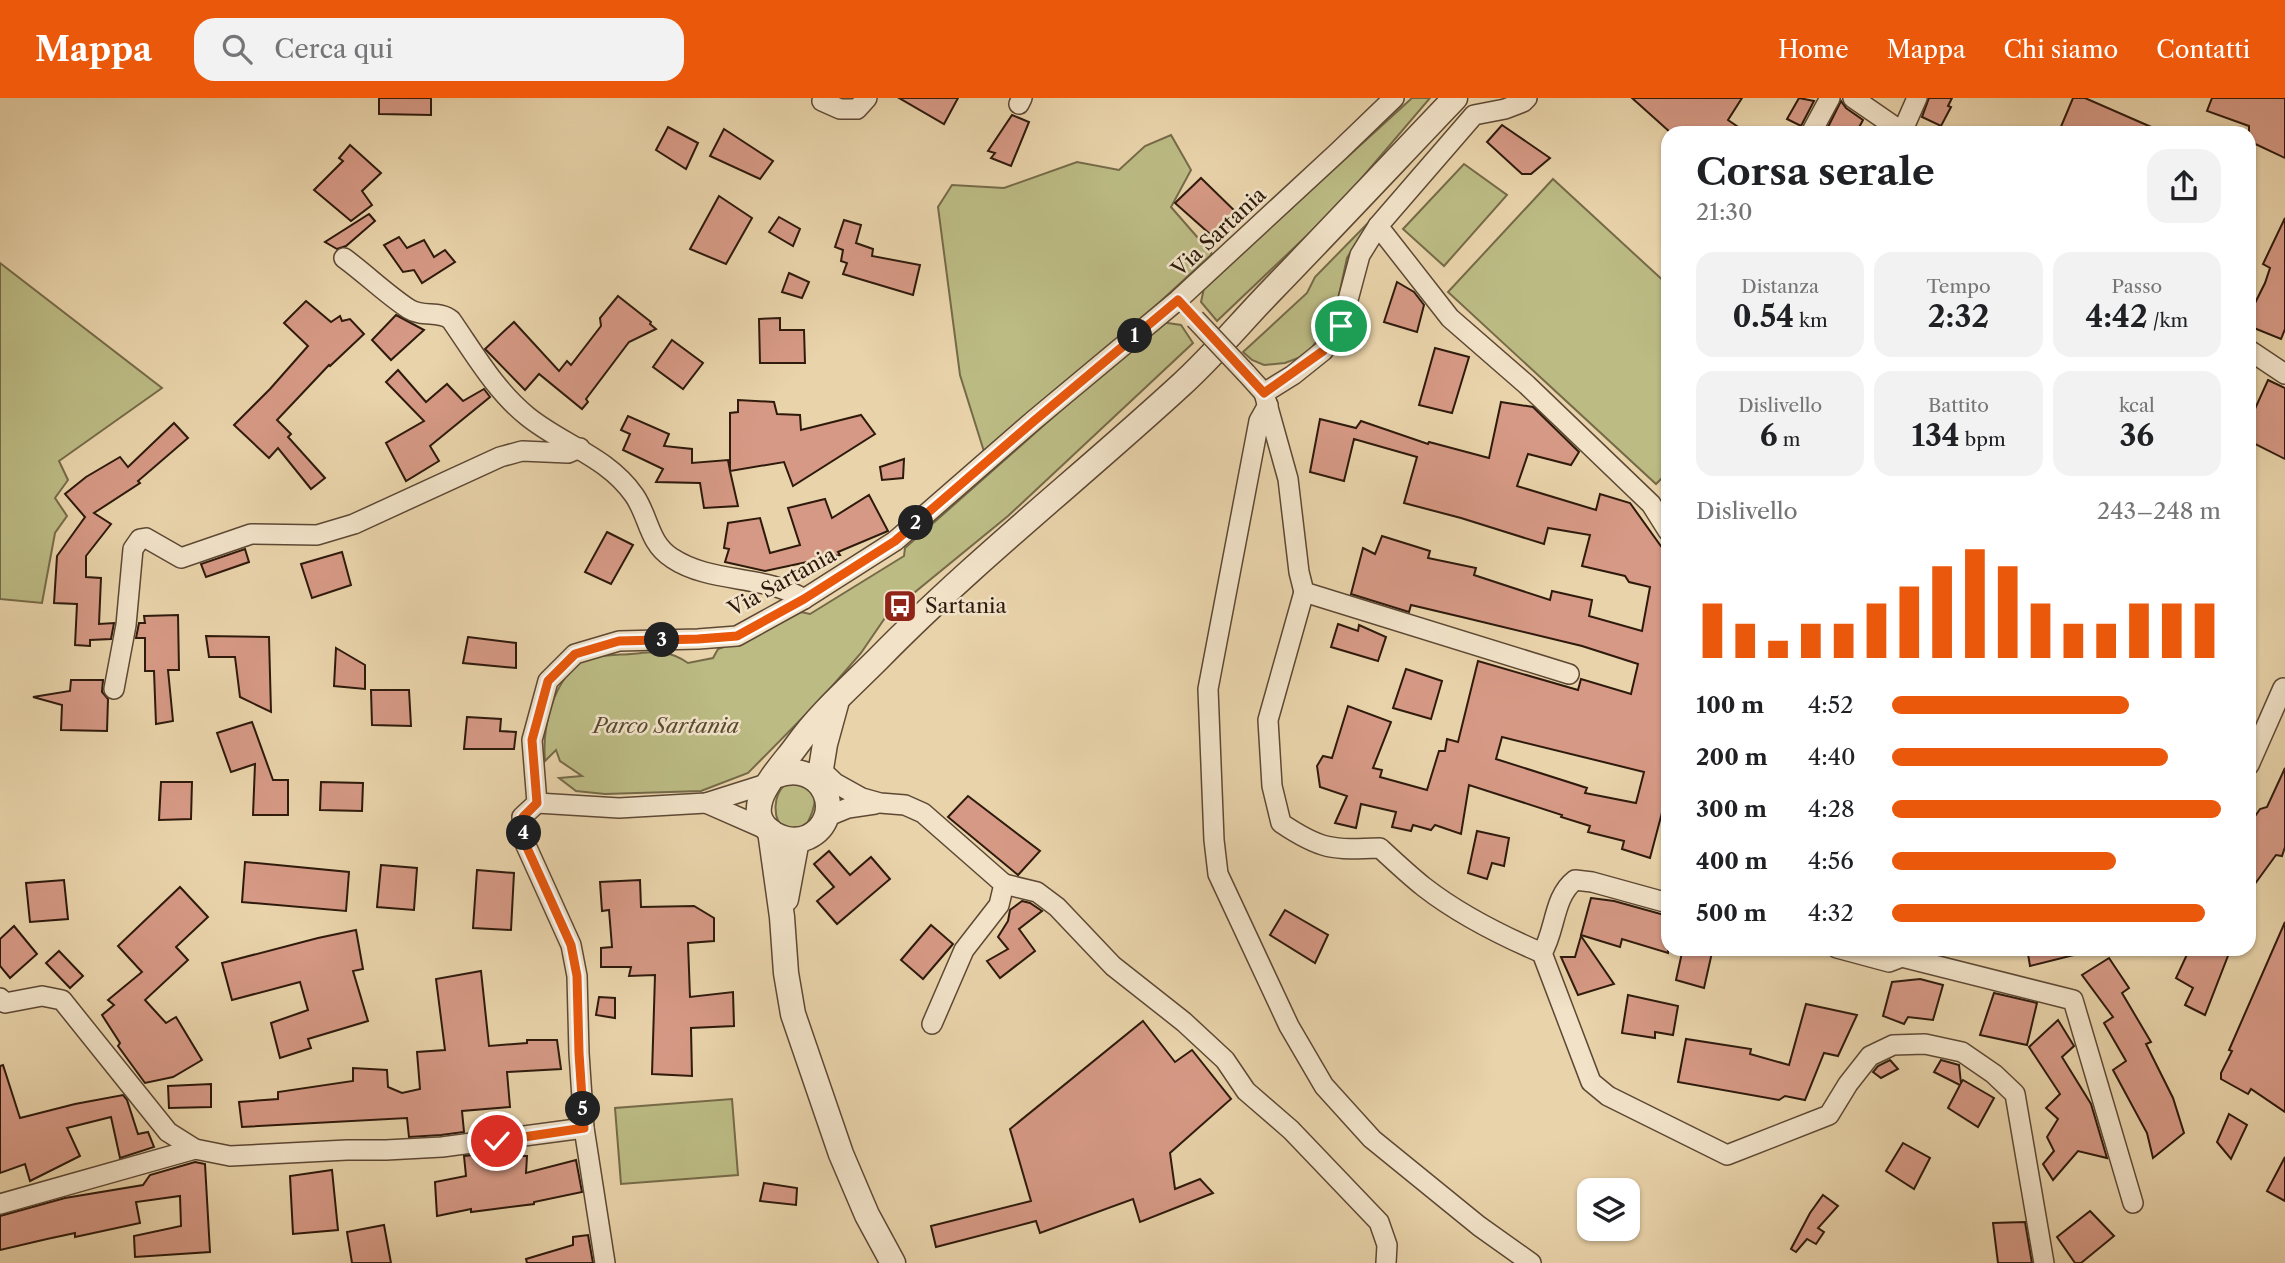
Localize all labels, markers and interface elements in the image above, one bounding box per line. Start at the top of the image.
search box [194,18,684,81]
text: Mappa [35,29,152,70]
icon: search [218,30,256,68]
text: Cerca qui [274,33,393,65]
text: Home [1778,35,1849,64]
text: Mappa [1887,35,1966,64]
text: Chi siamo [2004,35,2118,64]
text: Contatti [2156,35,2250,64]
text: Corsa serale [1696,148,1935,195]
button: share [2147,149,2221,223]
street label: Via Sartania [1166,181,1272,282]
text: 21:30 [1696,198,1753,226]
text: Distanza [1741,275,1819,298]
text: Tempo [1926,275,1991,298]
text: Passo [2112,275,2162,298]
pin [1311,296,1371,356]
text: 0.54 [1733,298,1794,335]
text: 2:32 [1928,298,1989,335]
text: 4:42 [2085,298,2148,335]
icon: arrive [1322,307,1360,345]
text: km [1794,309,1828,332]
text: /km [2148,309,2188,332]
pin: 1 [1118,318,1152,354]
text: 1 [1130,324,1139,347]
text: Dislivello [1738,394,1822,417]
text: Battito [1928,394,1989,417]
text: kcal [2119,394,2155,417]
text: 6 [1760,417,1778,454]
text: 134 [1911,417,1960,454]
text: 36 [2119,417,2154,454]
text: m [1778,428,1801,451]
text: bpm [1960,428,2006,451]
text: Dislivello [1696,497,1798,525]
text: 243–248 m [2097,497,2221,525]
pin: 2 [898,506,934,540]
text: 2 [910,511,921,534]
street label: Via Sartania [723,541,841,622]
bus stop icon: Sartania [881,587,919,625]
place label: Sartania [925,593,1007,618]
pin: 3 [644,622,680,658]
text: 3 [656,628,667,651]
text: 100 m [1696,691,1764,719]
text: 4:52 [1808,691,1853,719]
park label: Parco Sartania [591,713,739,738]
text: 200 m [1696,743,1768,771]
text: 4:40 [1808,743,1856,771]
text: 300 m [1696,795,1767,823]
text: 4:28 [1808,795,1855,823]
pin: 4 [506,816,542,850]
text: 4 [518,821,529,844]
text: 400 m [1696,847,1768,875]
text: 4:56 [1808,847,1854,875]
text: 500 m [1696,899,1767,927]
text: 4:32 [1808,899,1854,927]
pin: 5 [566,1091,600,1126]
text: 5 [577,1097,588,1120]
pin [467,1111,527,1171]
icon: check [478,1122,516,1160]
map controls [1577,1178,1640,1241]
button: layers [1577,1178,1640,1241]

